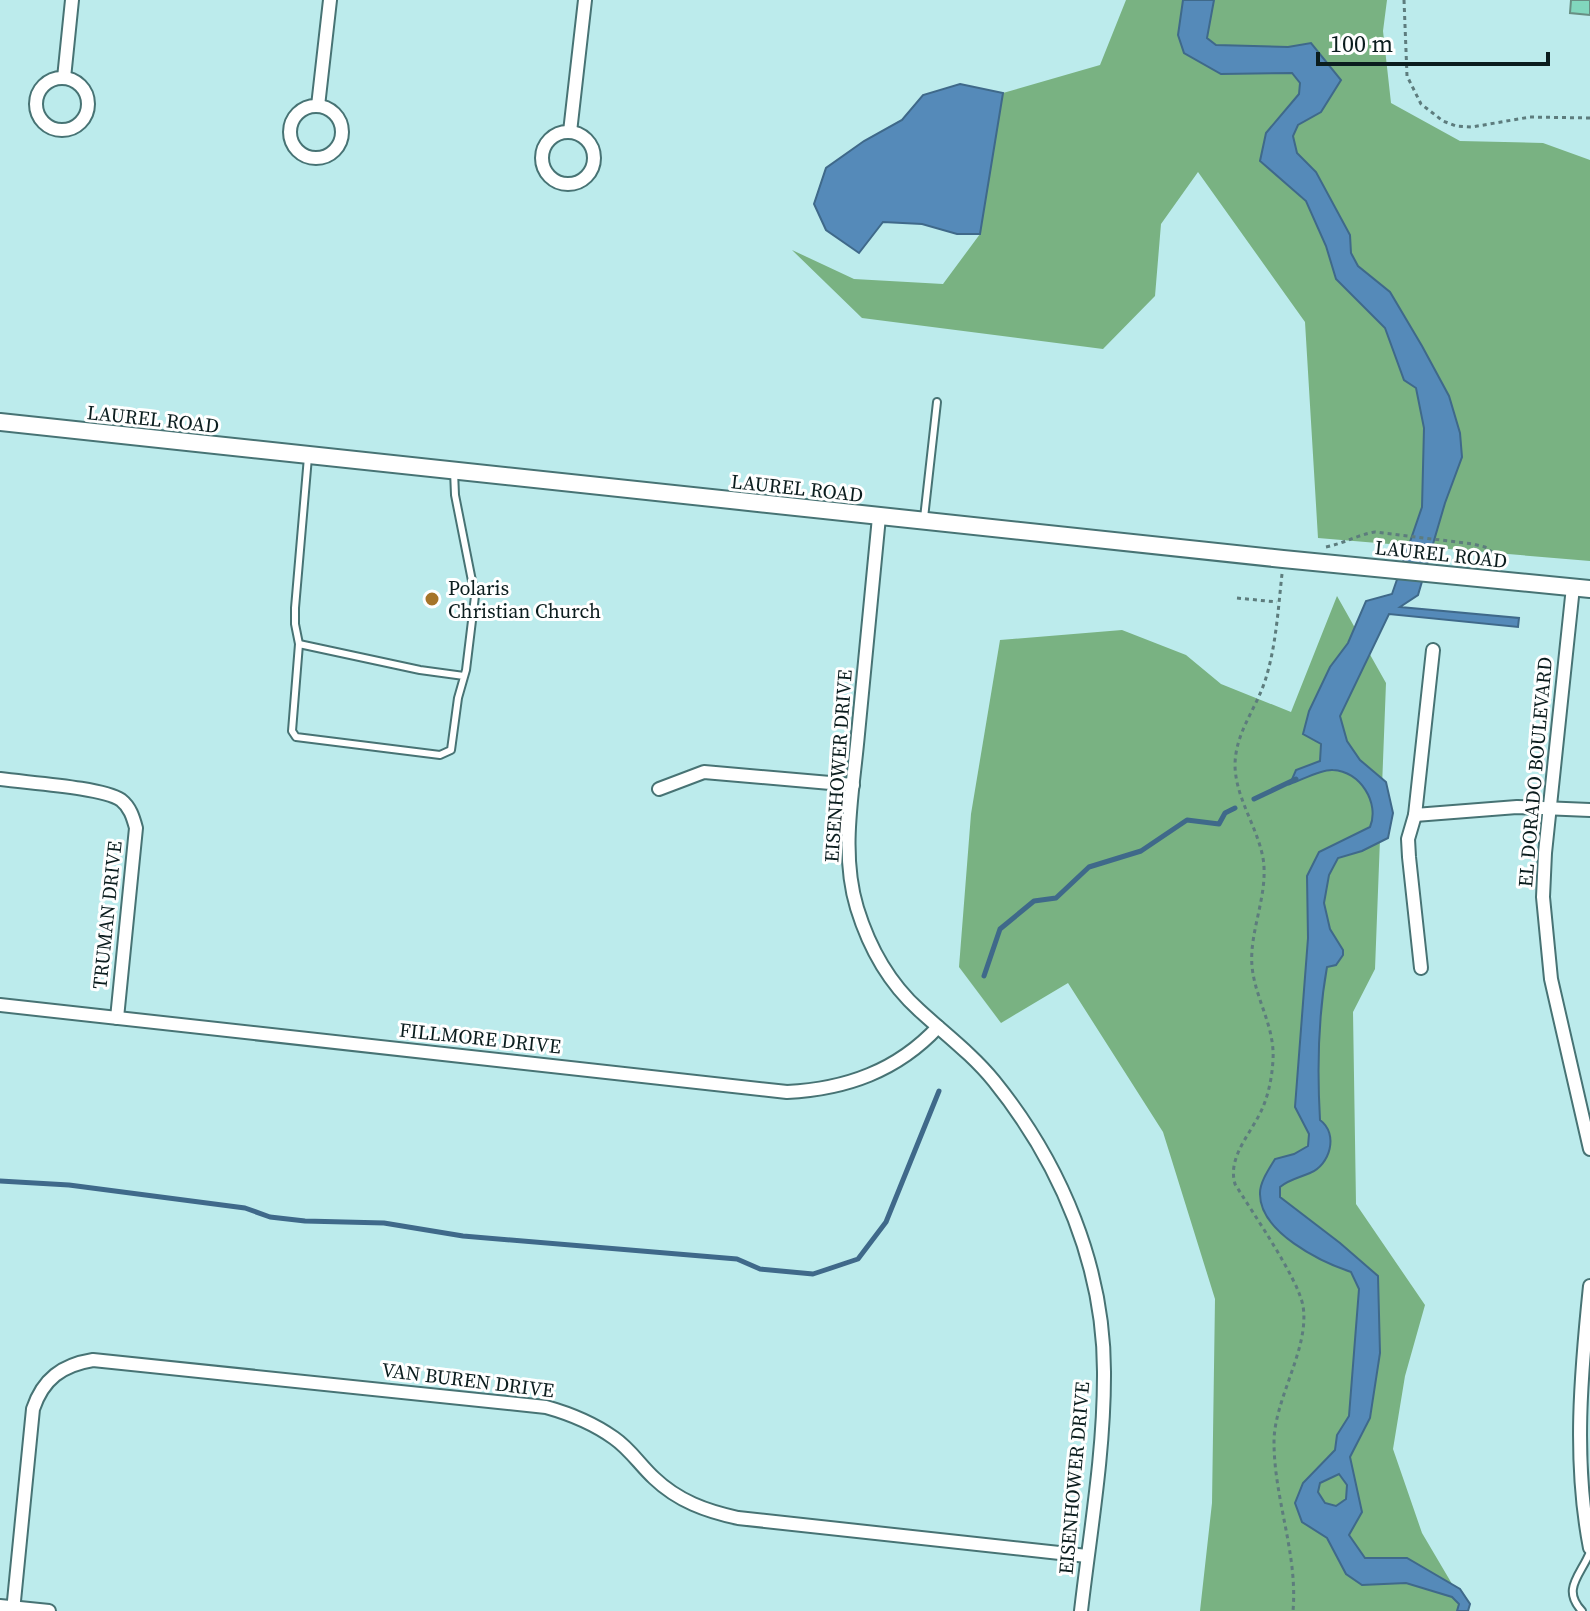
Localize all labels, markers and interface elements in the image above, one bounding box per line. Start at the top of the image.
scale bar [1318,16,1548,66]
text: 100 m [1330,27,1393,60]
street label: LAUREL ROAD [85,398,221,440]
street label: LAUREL ROAD [729,467,865,509]
street label: LAUREL ROAD [1373,533,1509,575]
place label: Polaris Christian Church [448,574,601,625]
marker: Polaris Christian Church [423,590,441,608]
street label: EL DORADO BOULEVARD [1511,656,1559,888]
street label: EISENHOWER DRIVE [817,669,859,863]
street label: TRUMAN DRIVE [85,839,129,991]
street label: FILLMORE DRIVE [398,1016,562,1060]
street label: VAN BUREN DRIVE [380,1356,556,1404]
street label: EISENHOWER DRIVE [1052,1380,1096,1576]

